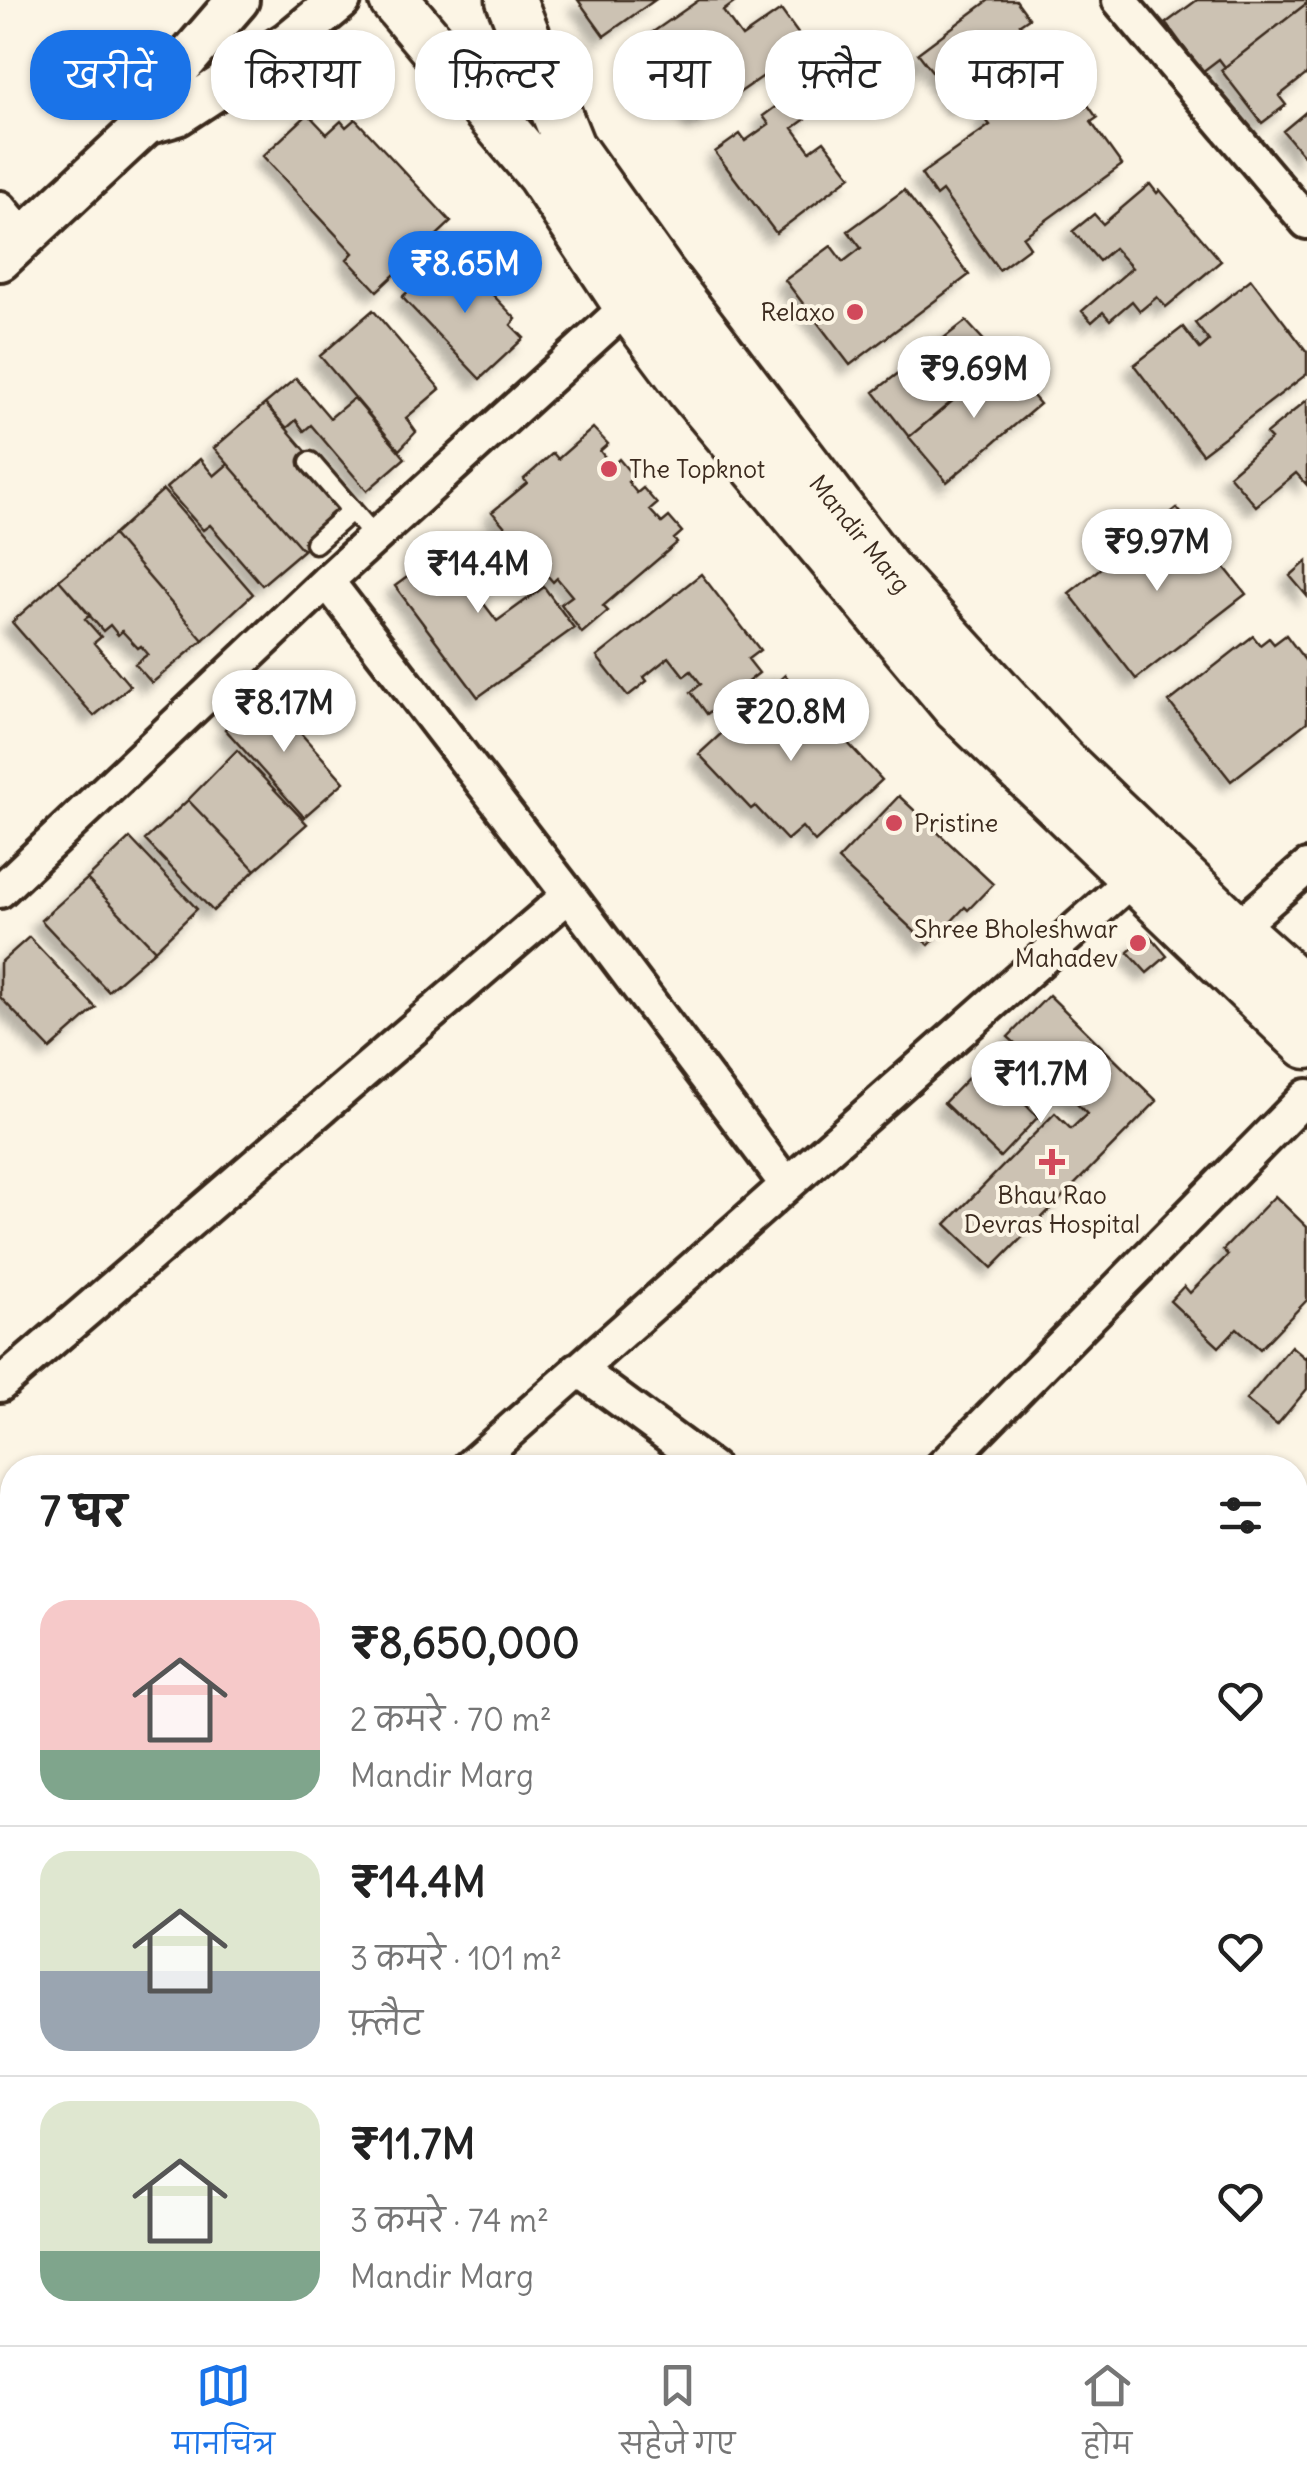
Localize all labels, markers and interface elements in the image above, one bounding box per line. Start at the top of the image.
chip: खरीदें [30,30,191,120]
chip: किराया [211,30,395,120]
chip: फ़िल्टर [415,30,593,120]
chip: नया [613,30,745,120]
chip: फ़्लैट [765,30,915,120]
chip: मकान [935,30,1097,120]
pin: ₹8.65M [384,231,546,316]
text: ₹8.65M [410,243,520,284]
place label: Relaxo [760,296,835,328]
marker: Relaxo [844,301,866,323]
pin: ₹9.69M [893,336,1055,421]
text: ₹9.69M [919,348,1029,389]
place label: The Topknot [629,453,765,485]
marker: The Topknot [598,458,620,480]
street label: Mandir Marg [802,468,918,600]
pin: ₹9.97M [1076,509,1238,594]
text: ₹9.97M [1104,521,1210,562]
pin: ₹14.4M [397,531,559,616]
text: ₹14.4M [426,543,530,584]
pin: ₹8.17M [203,670,365,755]
pin: ₹20.8M [710,679,872,764]
text: ₹8.17M [234,682,334,723]
text: ₹20.8M [735,691,847,732]
place label: Pristine [914,807,998,839]
marker: Pristine [883,812,905,834]
place label: Shree Bholeshwar Mahadev [914,913,1118,974]
marker: Shree Bholeshwar Mahadev [1127,932,1149,954]
pin: ₹11.7M [960,1041,1122,1126]
text: ₹11.7M [993,1053,1089,1094]
marker: Bhau Rao Devras Hospital [1039,1149,1065,1175]
place label: Bhau Rao Devras Hospital [964,1179,1140,1240]
text: 7 घर [40,1485,126,1537]
icon: filters [1213,1488,1268,1543]
text: ₹8,650,000 [350,1617,580,1669]
icon: home [120,1640,240,1760]
icon: heart [1213,1673,1268,1728]
text: 2 कमरे · 70 m² [350,1699,552,1740]
text: Mandir Marg [350,1755,534,1796]
text: ₹14.4M [350,1856,486,1908]
icon: home [120,1891,240,2011]
icon: heart [1213,1924,1268,1979]
text: 3 कमरे · 101 m² [350,1938,562,1979]
text: फ़्लैट [350,2003,423,2044]
text: ₹11.7M [350,2118,476,2170]
icon: home [120,2141,240,2261]
icon: heart [1213,2174,1268,2229]
text: 3 कमरे · 74 m² [350,2200,549,2241]
text: Mandir Marg [350,2256,534,2297]
tab: मानचित्र [172,2358,275,2475]
tab: सहेजे गए [619,2358,735,2475]
tab: होम [1080,2358,1135,2475]

